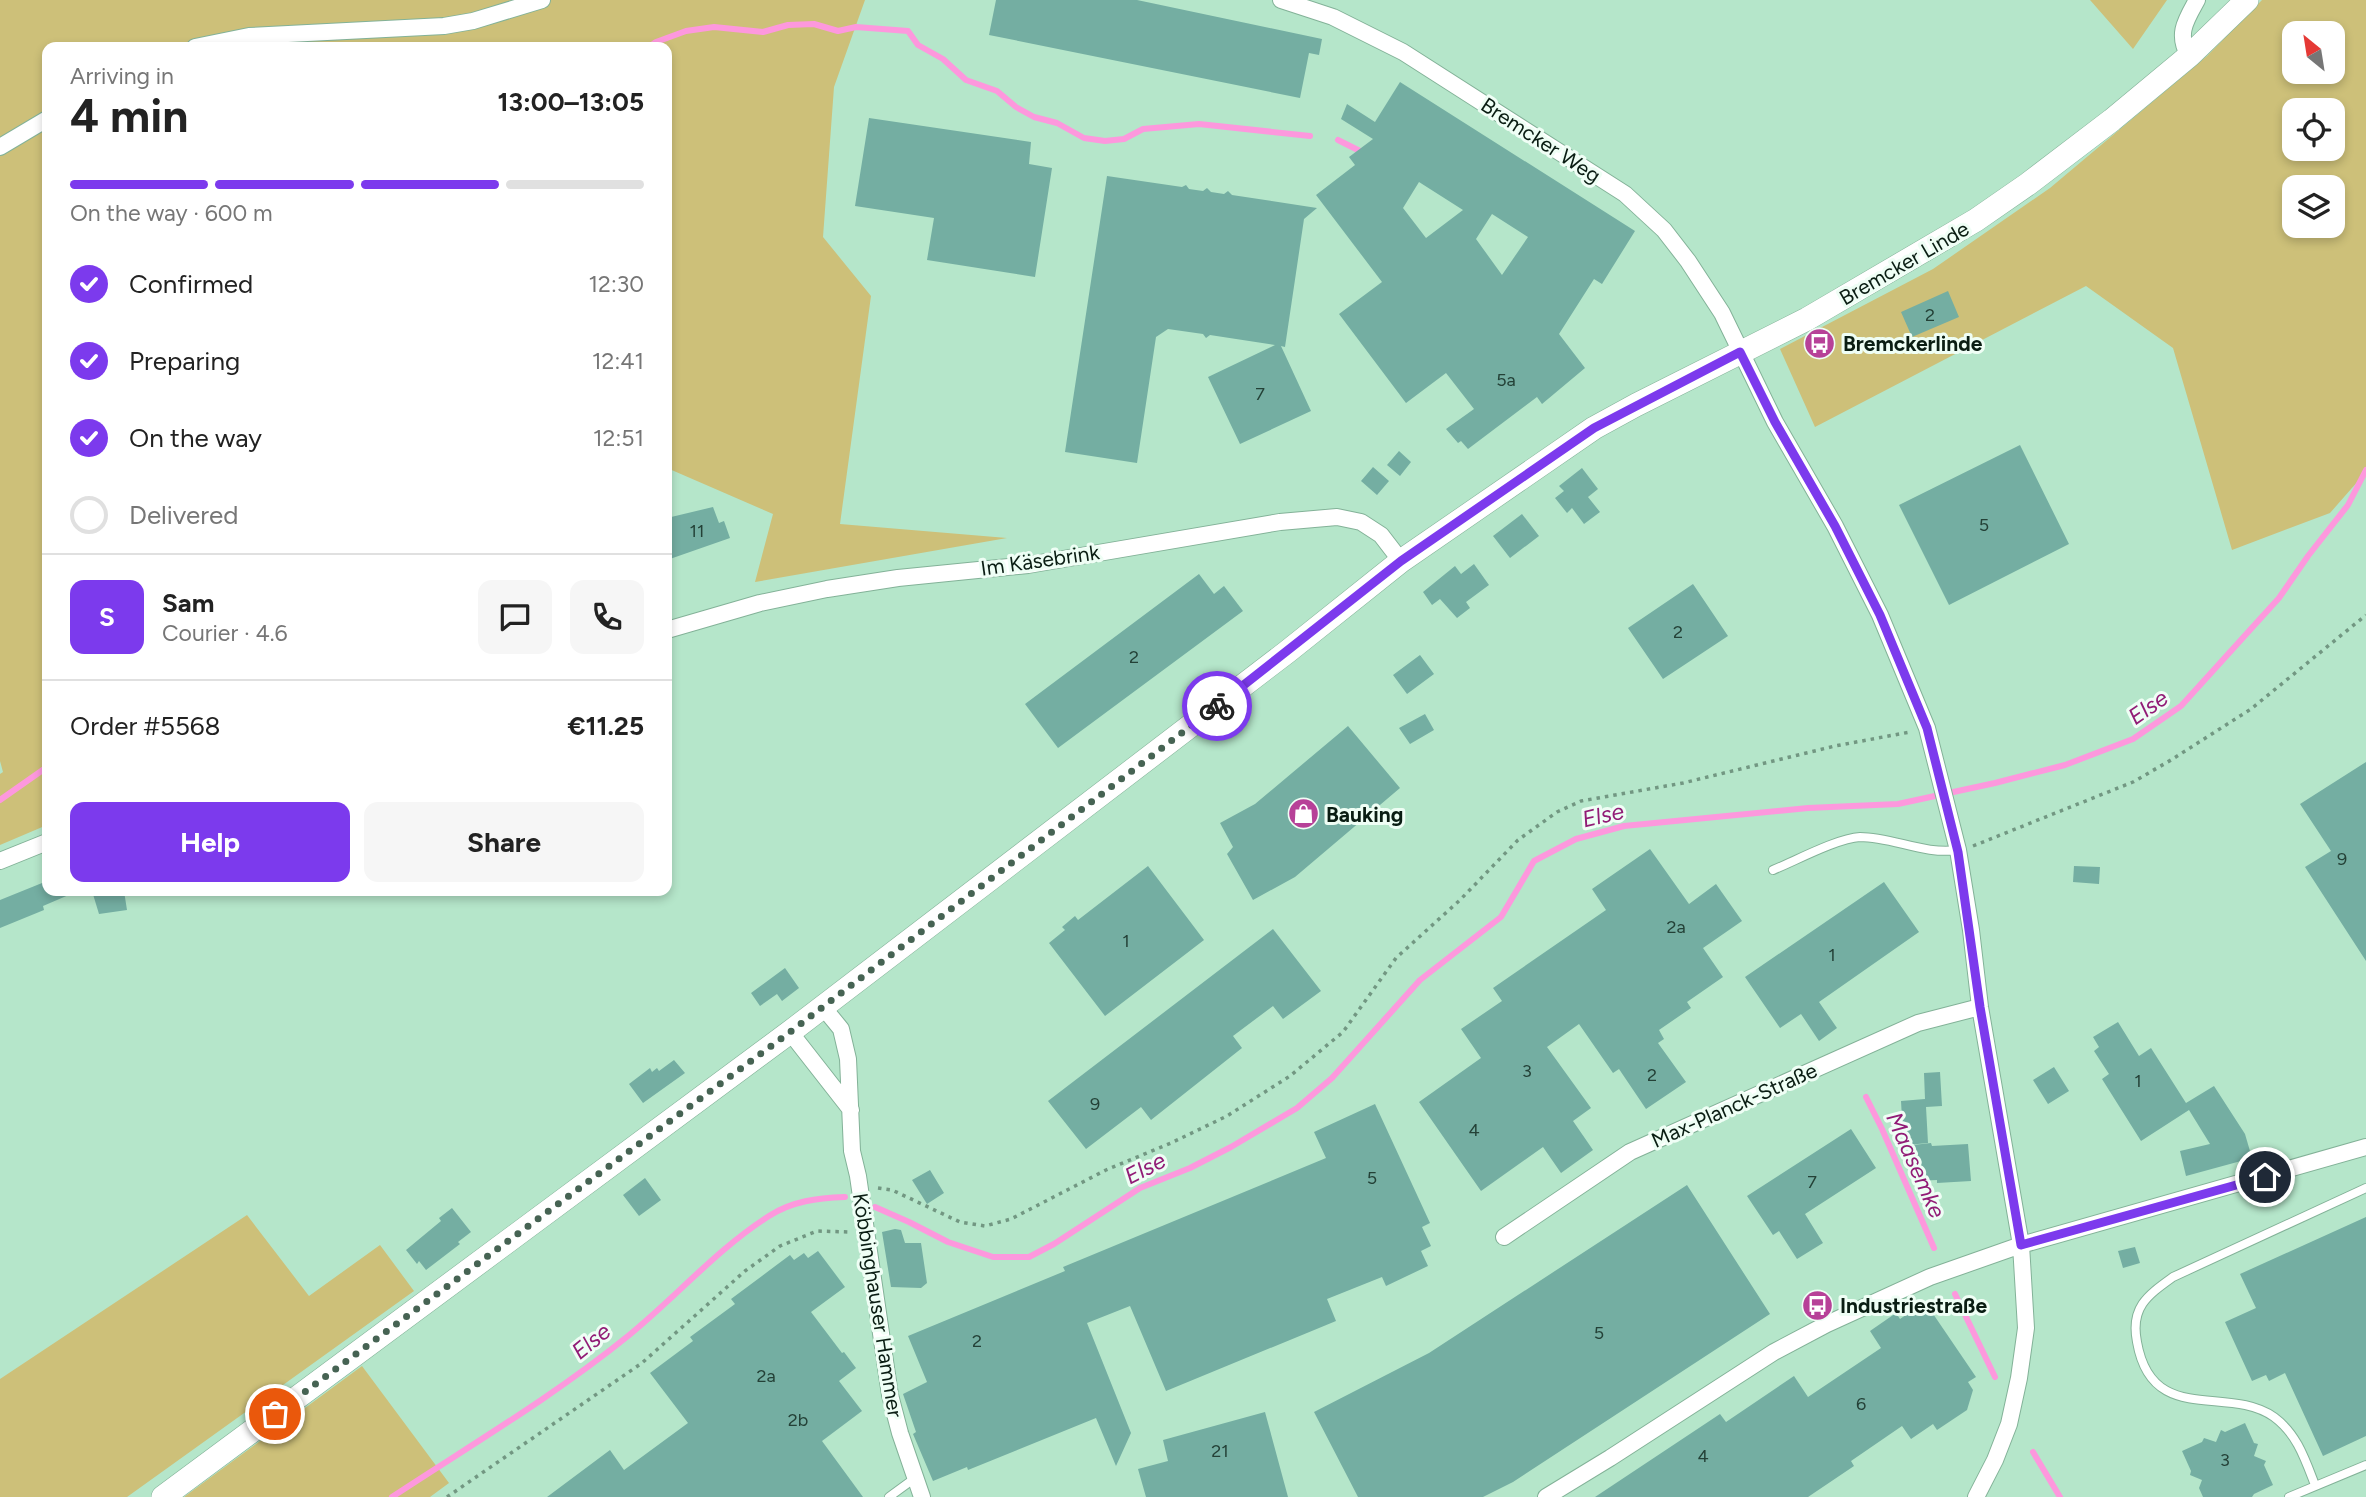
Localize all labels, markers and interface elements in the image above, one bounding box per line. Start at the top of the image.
north arrow [2282,21,2345,84]
map controls [2282,21,2345,238]
text: Arriving in [70,62,174,90]
text: 13:00–13:05 [498,86,644,118]
text: 4 min [70,88,188,144]
street label: Bremcker Weg [1477,92,1605,188]
button: locate [2282,98,2345,161]
button: layers [2282,175,2345,238]
text: On the way · 600 m [70,199,273,227]
street label: Bremcker Linde [1835,216,1973,310]
icon: check [70,265,108,303]
text: Confirmed [129,268,253,300]
text: 12:30 [589,270,644,298]
house number: 2 [1925,304,1935,326]
bus stop icon: Bremckerlinde [1803,326,1837,360]
place label: Bremckerlinde [1843,331,1983,356]
icon: check [70,342,108,380]
text: Preparing [129,345,240,377]
text: 12:41 [592,347,644,375]
house number: 5a [1496,369,1516,391]
house number: 7 [1255,383,1265,405]
icon: check [70,419,108,457]
text: On the way [129,422,262,454]
text: 12:51 [593,424,644,452]
text: Delivered [129,499,238,531]
house number: 5 [1979,514,1989,536]
house number: 11 [690,520,704,542]
street label: Im Käsebrink [979,539,1102,581]
button: chat [478,580,552,654]
button: phone [570,580,644,654]
text: Sam [162,587,214,619]
text: S [99,601,115,633]
text: Courier · 4.6 [162,619,288,647]
house number: 2 [1673,621,1683,643]
house number: 2 [1129,646,1139,668]
courier [1182,671,1252,741]
water label: Else [2123,683,2174,731]
icon: bike [1198,687,1236,725]
text: Order #5568 [70,710,221,742]
text: €11.25 [567,710,644,742]
shop icon: Bauking [1286,797,1320,831]
water label: Else [1579,797,1627,833]
button: Help [70,802,350,882]
button: Share [364,802,644,882]
place label: Bauking [1326,802,1403,827]
house number: 9 [2337,848,2347,870]
house number: 2a [1666,916,1686,938]
house number: 1 [1122,930,1130,952]
house number: 1 [1828,944,1836,966]
street label: Max-Planck-Straße [1647,1057,1821,1153]
house number: 3 [1522,1060,1532,1082]
house number: 2 [1647,1064,1657,1086]
house number: 1 [2134,1070,2142,1092]
house number: 9 [1090,1093,1100,1115]
water label: Maasemke [1880,1108,1952,1223]
house number: 4 [1468,1119,1480,1141]
water label: Else [1120,1146,1170,1190]
pin [2235,1147,2295,1207]
icon: home [2246,1158,2284,1196]
house number: 5 [1367,1167,1377,1189]
house number: 7 [1807,1171,1817,1193]
street label: Köbbinghauser Hammer [848,1191,908,1419]
bus stop icon: Industriestraße [1800,1288,1834,1322]
place label: Industriestraße [1840,1293,1987,1318]
water label: Else [566,1317,616,1365]
house number: 5 [1594,1322,1604,1344]
house number: 2 [972,1330,982,1352]
house number: 2a [756,1365,776,1387]
pin [245,1384,305,1444]
house number: 6 [1856,1393,1866,1415]
icon: bag [256,1395,294,1433]
house number: 2b [788,1409,808,1431]
house number: 21 [1211,1440,1229,1462]
house number: 4 [1697,1445,1709,1467]
house number: 3 [2220,1449,2230,1471]

